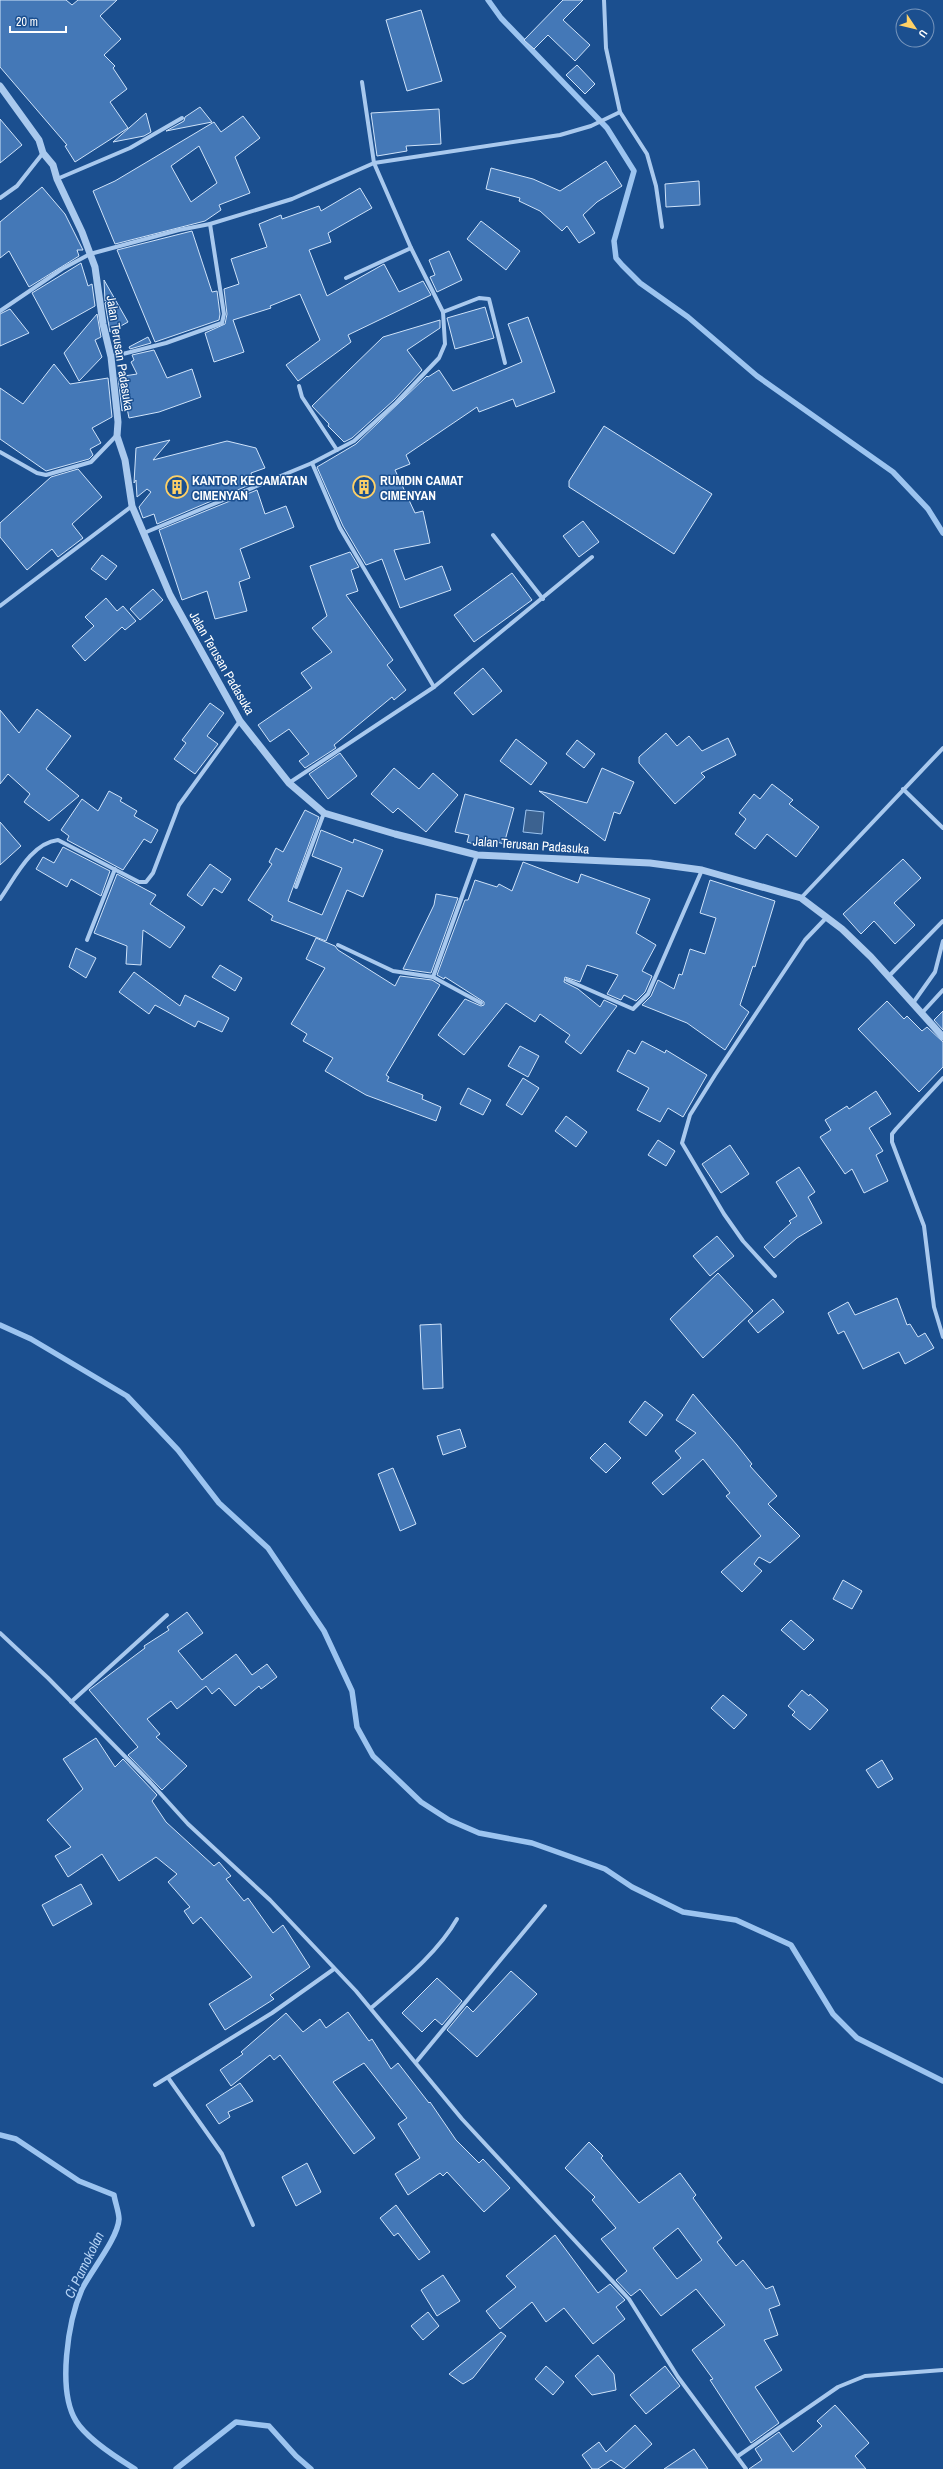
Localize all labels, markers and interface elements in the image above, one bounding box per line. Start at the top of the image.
scale bar [10,8,66,34]
north arrow [895,8,935,48]
text: 20 m [16,14,38,30]
text: U [916,27,931,40]
street label: Jalan Terusan Padasuka [102,294,138,412]
place label: KANTOR KECAMATAN CIMENYAN [192,472,308,504]
place label: RUMDIN CAMAT CIMENYAN [380,472,464,504]
building icon: KANTOR KECAMATAN CIMENYAN [164,474,190,500]
building icon: RUMDIN CAMAT CIMENYAN [351,474,377,500]
street label: Jalan Terusan Padasuka [185,608,259,718]
street label: Jalan Terusan Padasuka [472,832,590,858]
water label: Ci Pamokolan [60,2229,108,2301]

